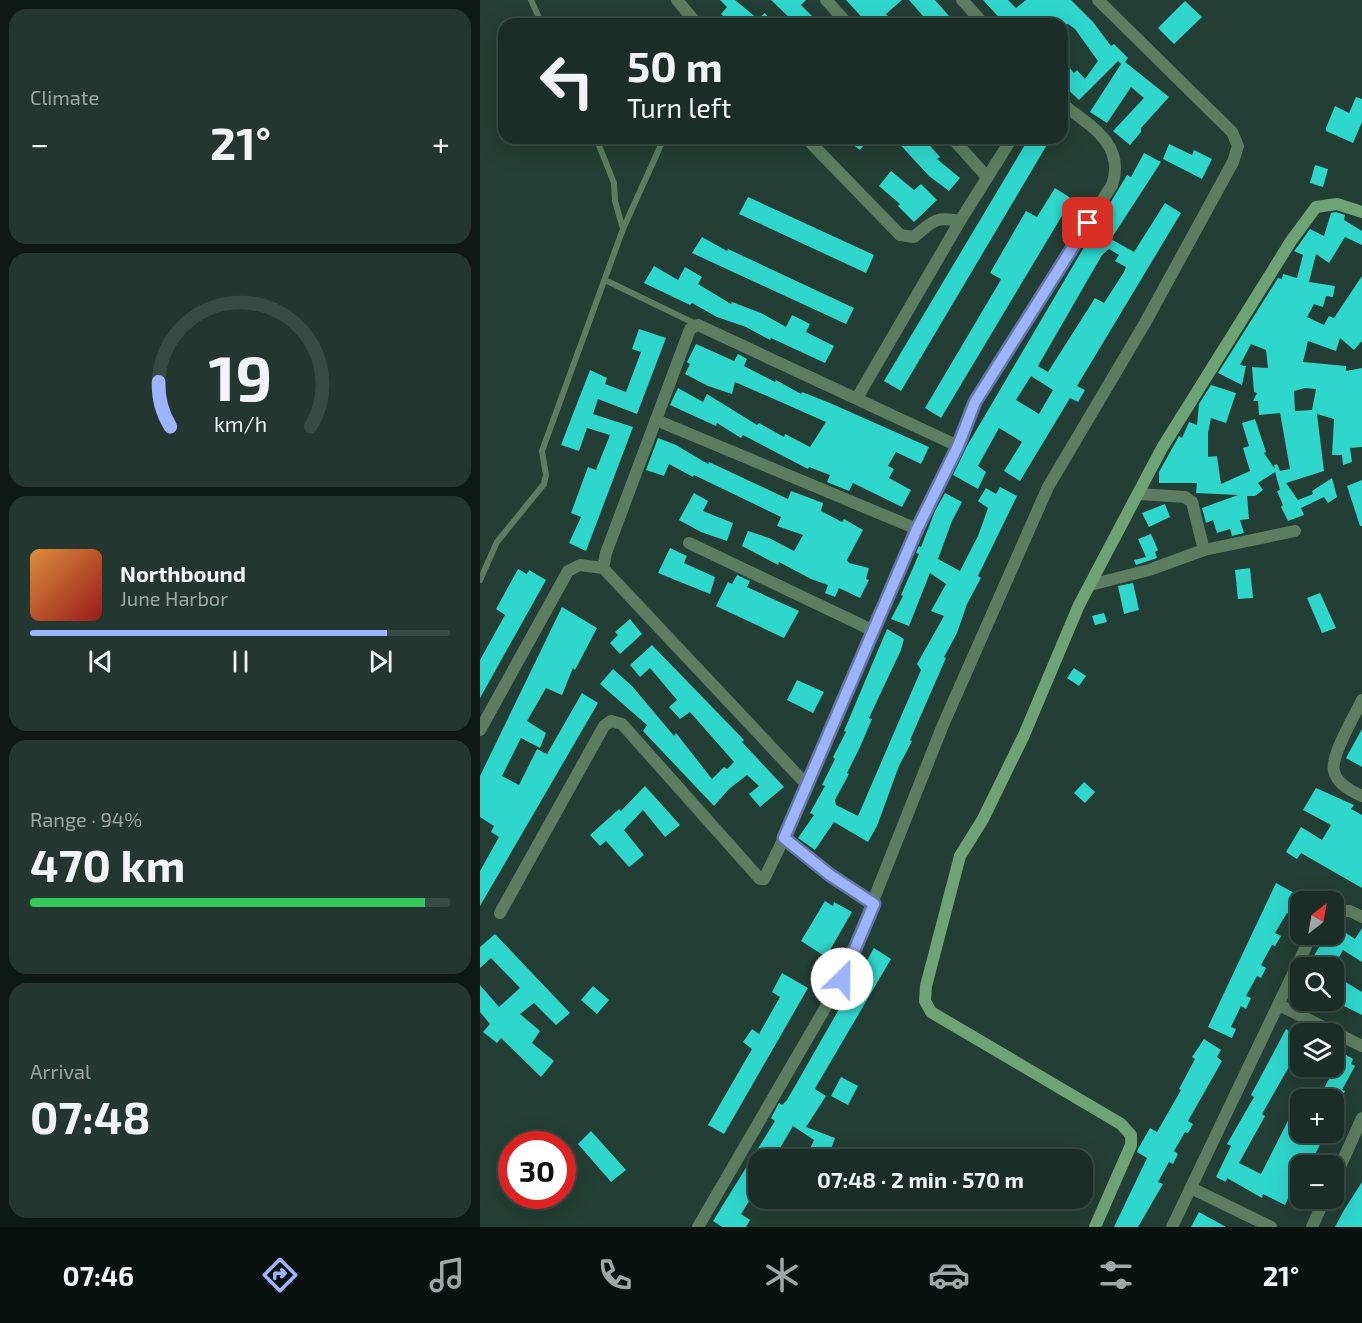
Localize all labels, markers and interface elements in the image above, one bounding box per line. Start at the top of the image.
text: 50 m [627,40,723,90]
icon: left [528,42,606,120]
text: Climate [30,85,99,109]
text: Turn left [627,91,731,123]
text: 21° [210,115,271,169]
text: − [30,123,49,163]
text: + [432,123,450,163]
pin [1062,197,1113,248]
icon: arrive [1071,206,1104,239]
text: 19 [208,339,272,414]
text: km/h [213,411,267,436]
text: Northbound [120,560,246,586]
text: June Harbor [120,586,228,610]
icon: previous [84,645,117,678]
icon: pause [224,645,257,678]
icon: next [364,645,397,678]
text: Range · 94% [30,807,142,831]
text: 470 km [30,837,185,891]
north arrow [1290,891,1344,945]
map controls [1290,891,1344,1209]
position arrow [810,947,874,1011]
button: search [1290,957,1344,1011]
button: layers [1290,1023,1344,1077]
text: Arrival [30,1059,91,1083]
text: 07:48 [30,1089,150,1143]
button: + [1290,1089,1344,1143]
speed limit sign: 30 [498,1131,576,1209]
button: − [1290,1155,1344,1209]
text: 07:48 · 2 min · 570 m [817,1166,1024,1192]
icon: directions [259,1254,301,1296]
icon: music [426,1254,468,1296]
icon: phone [594,1254,636,1296]
icon: climate [761,1254,803,1296]
icon: car [928,1254,970,1296]
icon: filters [1095,1254,1137,1296]
text: 07:46 [63,1259,134,1291]
text: 21° [1263,1259,1299,1291]

